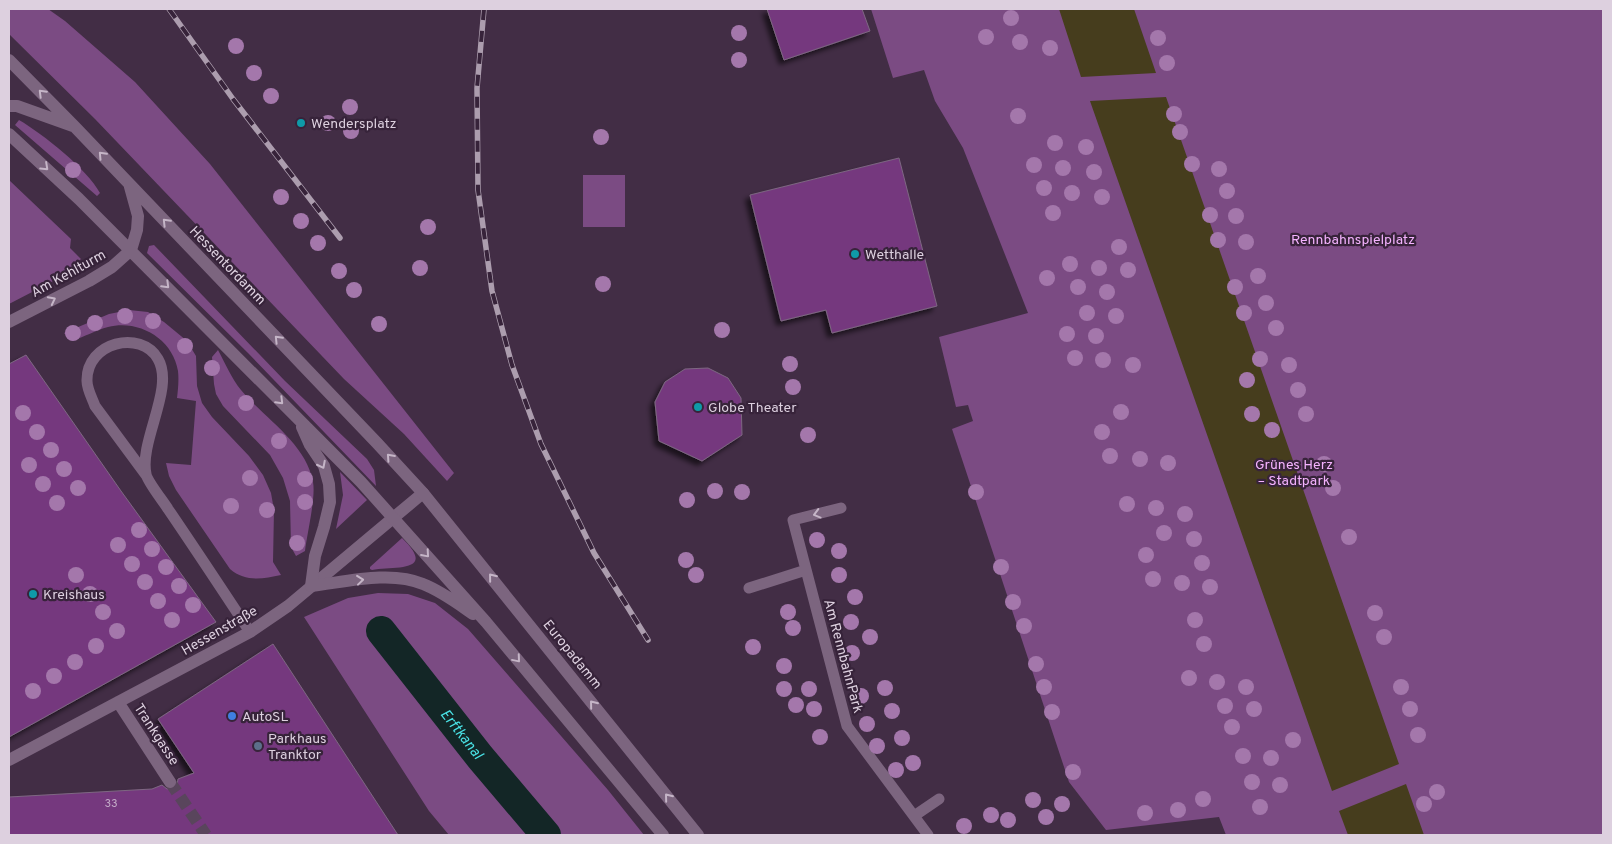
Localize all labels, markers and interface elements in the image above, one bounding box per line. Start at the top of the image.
one-way arrow [39,90,48,99]
place label: Wendersplatz [311,116,397,133]
marker: Wendersplatz [295,117,307,129]
one-way arrow [99,151,108,160]
one-way arrow [39,161,48,170]
one-way arrow [163,219,172,228]
street label: Hessentordamm [185,223,269,309]
park label: Rennbahnspielplatz [1291,232,1415,249]
street label: Am Kehlturm [28,247,109,302]
place label: Wetthalle [865,247,924,264]
marker: Wetthalle [849,248,861,260]
one-way arrow [160,279,169,288]
one-way arrow [47,296,56,306]
one-way arrow [275,336,284,345]
one-way arrow [274,395,283,404]
place label: Globe Theater [708,400,797,417]
marker: Globe Theater [692,401,704,413]
one-way arrow [387,454,396,463]
park label: Grünes Herz – Stadtpark [1255,457,1333,490]
one-way arrow [316,460,326,469]
one-way arrow [812,508,821,519]
one-way arrow [421,549,430,558]
one-way arrow [489,574,497,583]
one-way arrow [356,575,364,586]
place label: Kreishaus [43,587,105,604]
marker: Kreishaus [27,588,39,600]
street label: Am RennbahnPark [819,597,866,715]
street label: Hessenstraße [179,603,261,660]
street label: Europadamm [539,617,605,693]
one-way arrow [512,653,520,662]
street label: Trankgasse [129,701,182,769]
one-way arrow [591,701,599,710]
water label: Erftkanal [435,706,487,765]
place label: AutoSL [242,709,288,726]
marker: AutoSL [226,710,238,722]
place label: Parkhaus Tranktor [268,731,327,764]
marker: Parkhaus Tranktor [252,740,264,752]
one-way arrow [665,793,674,803]
house number: 33 [104,797,118,811]

